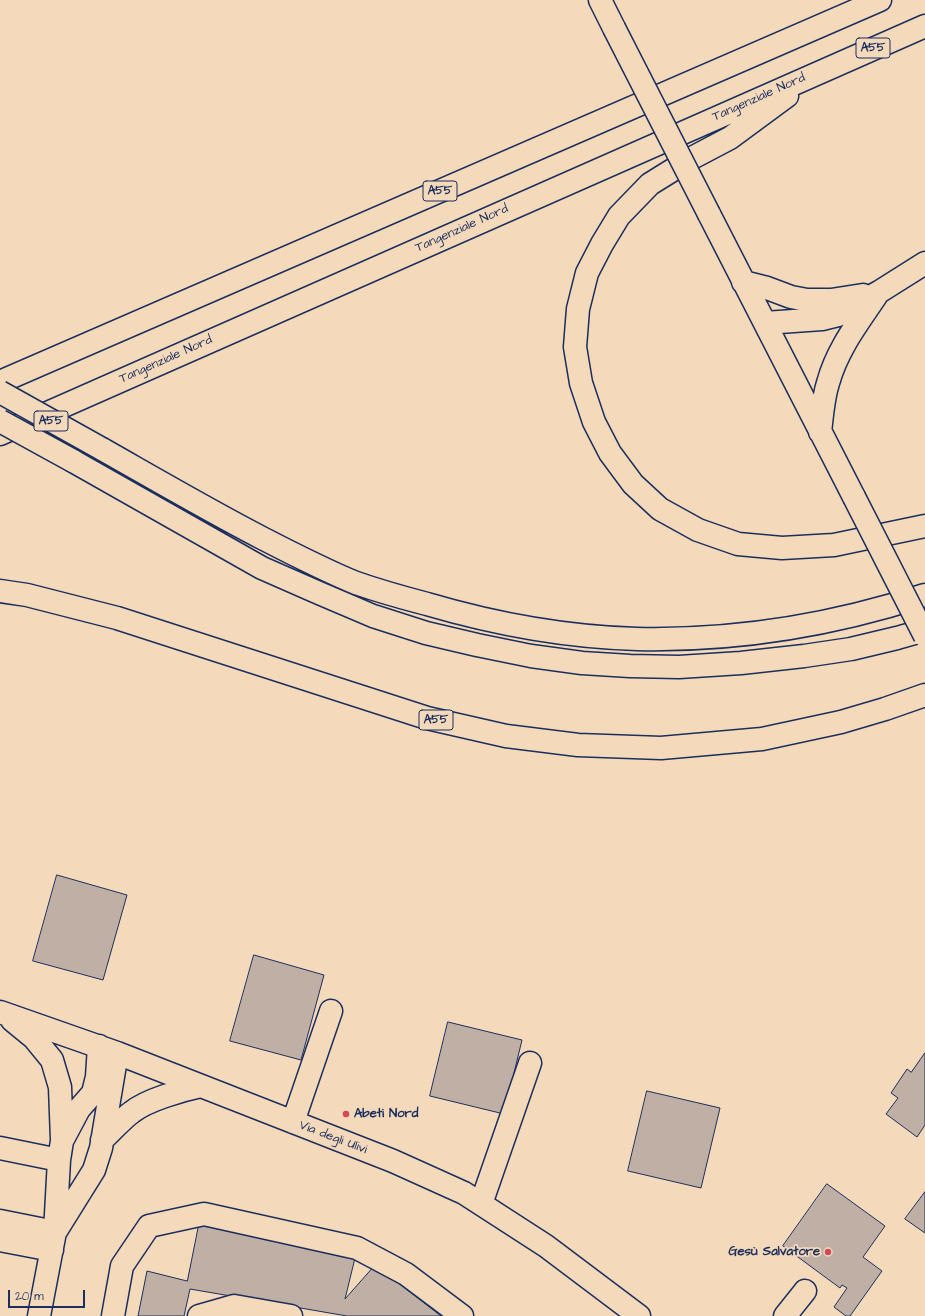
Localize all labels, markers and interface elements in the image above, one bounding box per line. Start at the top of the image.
road number: A55 [856,38,890,58]
street label: Tangenziale Nord [710,71,808,125]
road number: A55 [423,181,457,201]
street label: Tangenziale Nord [413,202,511,256]
street label: Tangenziale Nord [117,333,215,387]
road number: A55 [34,411,68,431]
road number: A55 [419,710,453,730]
place label: Abeti Nord [354,1106,418,1122]
marker: Abeti Nord [341,1109,351,1119]
street label: Via degli Ulivi [297,1118,369,1158]
place label: Gesù Salvatore [728,1244,820,1260]
marker: Gesù Salvatore [823,1247,833,1257]
scale bar [10,1282,87,1308]
text: 20 m [15,1288,44,1305]

